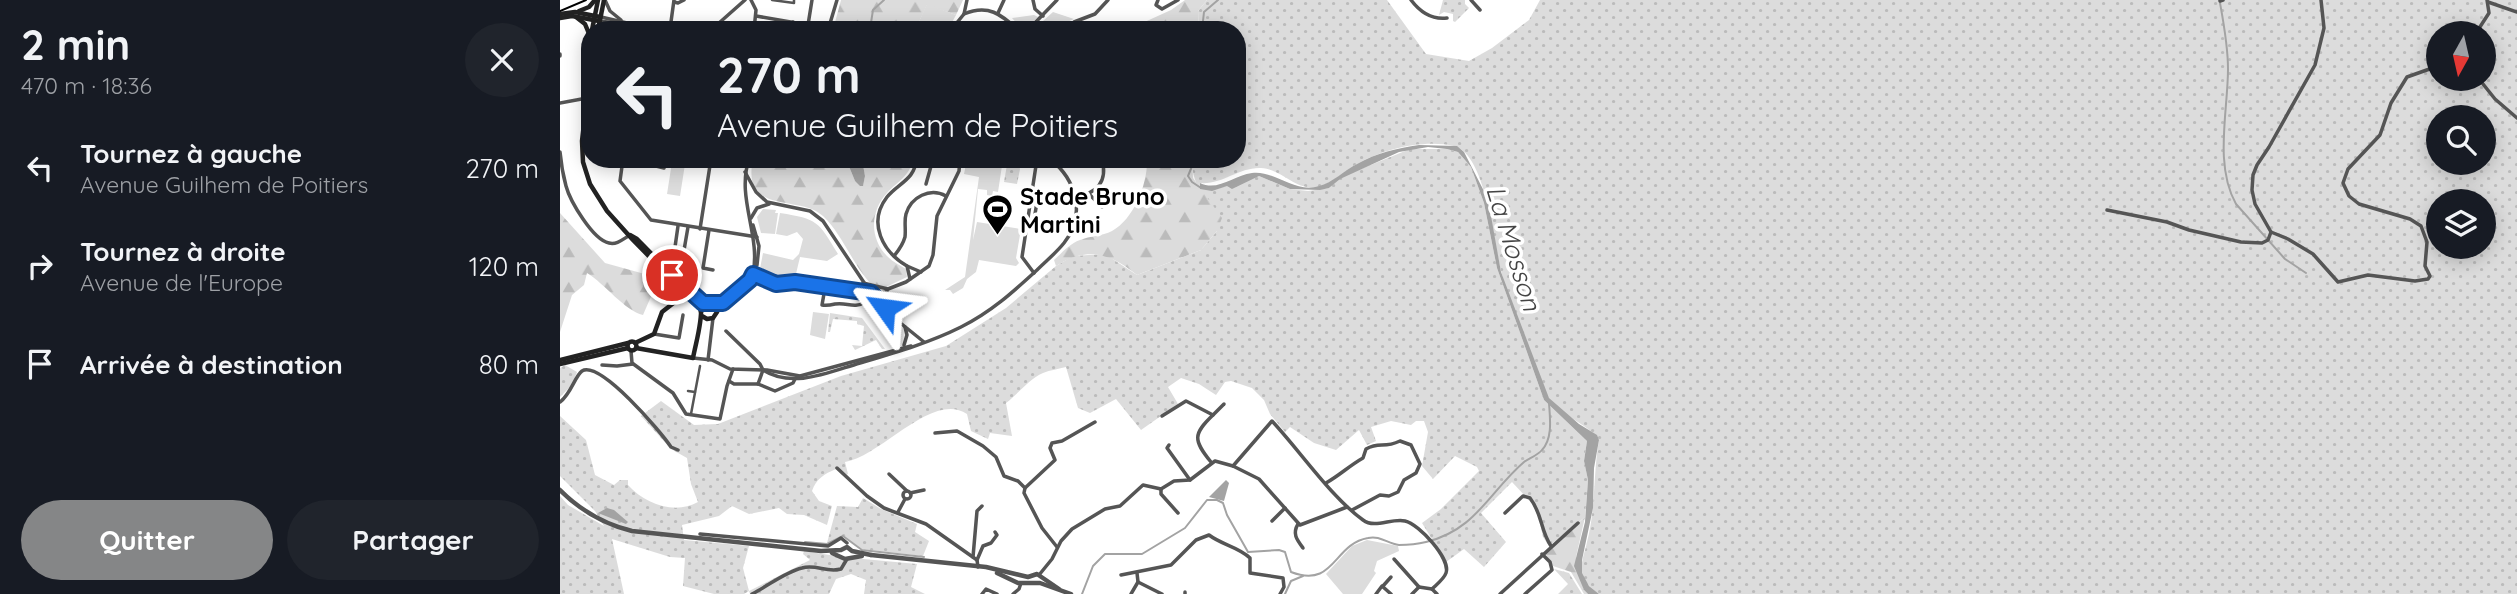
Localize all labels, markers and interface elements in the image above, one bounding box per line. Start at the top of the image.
text: 2 min [21,18,130,71]
north arrow [2426,21,2496,91]
map controls [2426,21,2496,259]
button: close [465,23,539,97]
text: 270 m [717,44,861,105]
icon: left [602,49,693,140]
text: 470 m · 18:36 [21,71,152,100]
text: Avenue Guilhem de Poitiers [717,105,1118,145]
button: search [2426,105,2496,175]
text: Tournez à gauche [80,137,302,170]
icon: left [21,149,59,187]
text: 270 m [465,152,539,185]
text: Avenue Guilhem de Poitiers [80,170,368,199]
place label: Stade Bruno Martini [1020,181,1165,239]
water label: La Mosson [1479,181,1549,315]
button: layers [2426,189,2496,259]
sports icon: Stade Bruno Martini [980,193,1014,237]
text: Tournez à droite [80,235,285,268]
pin [642,245,702,305]
icon: right [21,247,59,285]
text: 120 m [469,250,539,283]
icon: arrive [653,256,691,294]
text: Avenue de l'Europe [80,268,283,297]
position arrow [848,271,922,345]
icon: arrive [21,345,59,383]
text: Arrivée à destination [80,348,343,381]
text: 80 m [479,348,539,381]
button: Quitter [21,500,273,580]
button: Partager [287,500,539,580]

